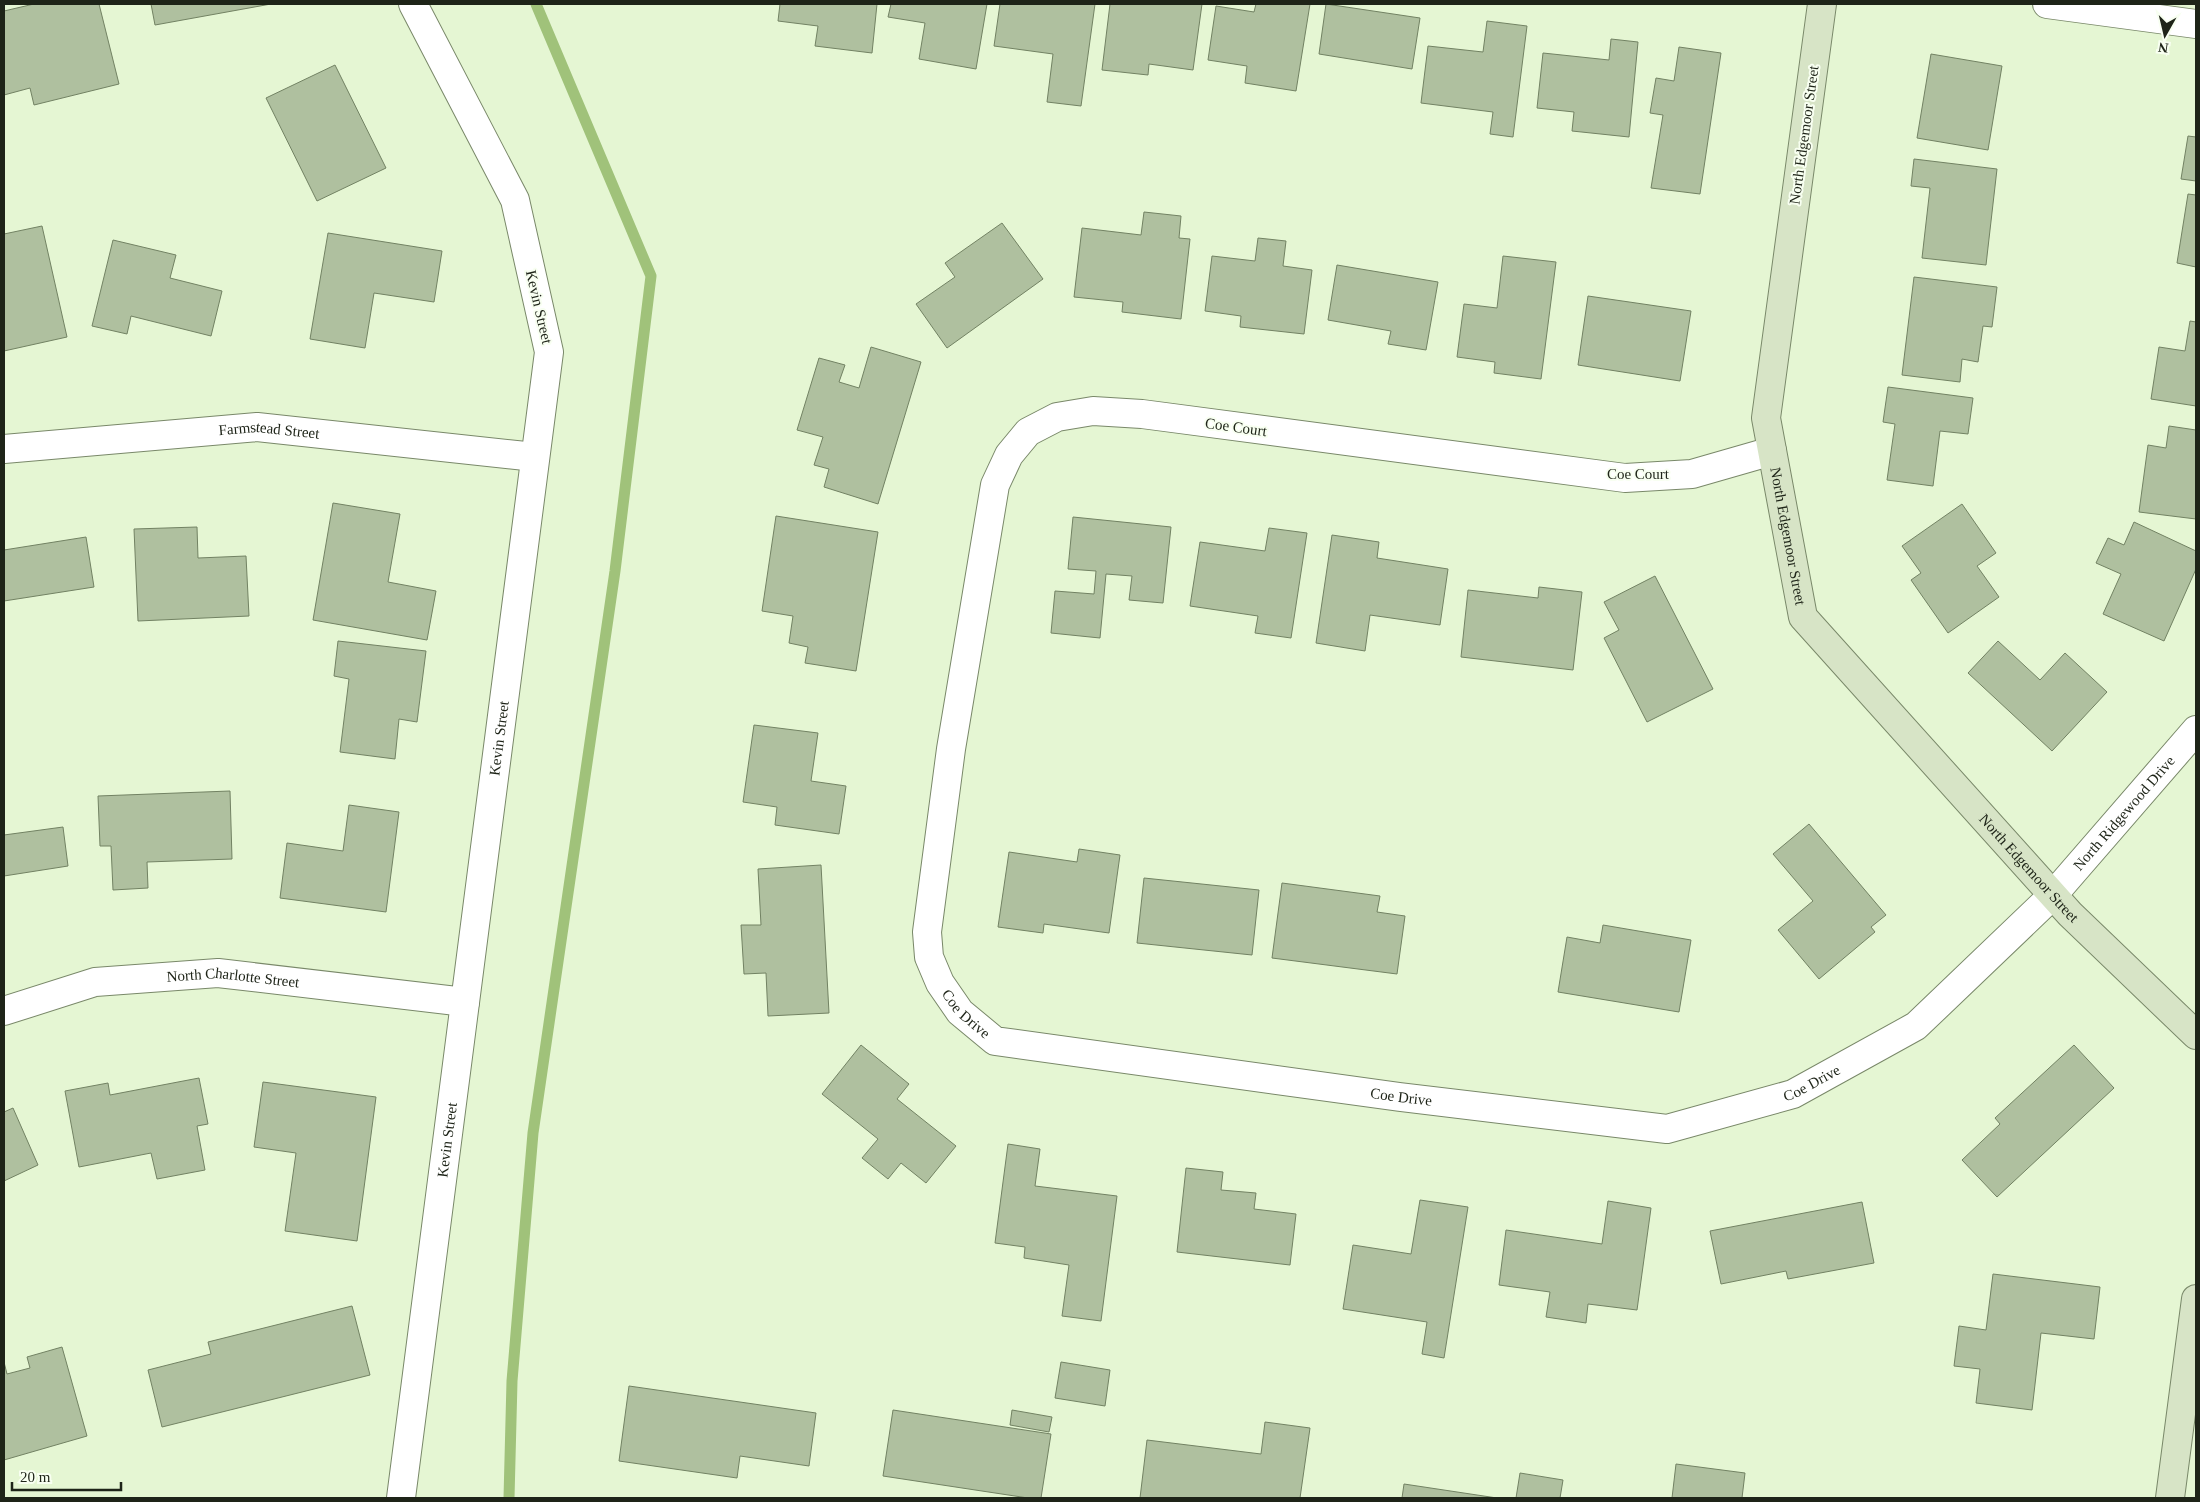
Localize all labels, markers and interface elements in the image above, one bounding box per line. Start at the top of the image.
north arrow [2140,10,2190,60]
text: N [2157,39,2169,56]
street label: North Edgemoor Street [1786,64,1822,205]
street label: Kevin Street [523,268,555,346]
street label: Coe Court [1204,415,1269,439]
street label: Farmstead Street [218,419,321,442]
street label: Coe Court [1607,466,1670,482]
street label: North Edgemoor Street [1767,466,1809,607]
street label: Kevin Street [486,699,512,777]
street label: North Ridgewood Drive [2070,752,2178,873]
street label: North Edgemoor Street [1976,811,2082,926]
street label: North Charlotte Street [166,965,301,991]
street label: Coe Drive [939,986,994,1042]
street label: Coe Drive [1782,1061,1843,1104]
street label: Coe Drive [1369,1085,1433,1109]
street label: Kevin Street [434,1101,460,1178]
scale bar [12,1460,121,1492]
text: 20 m [20,1469,51,1485]

